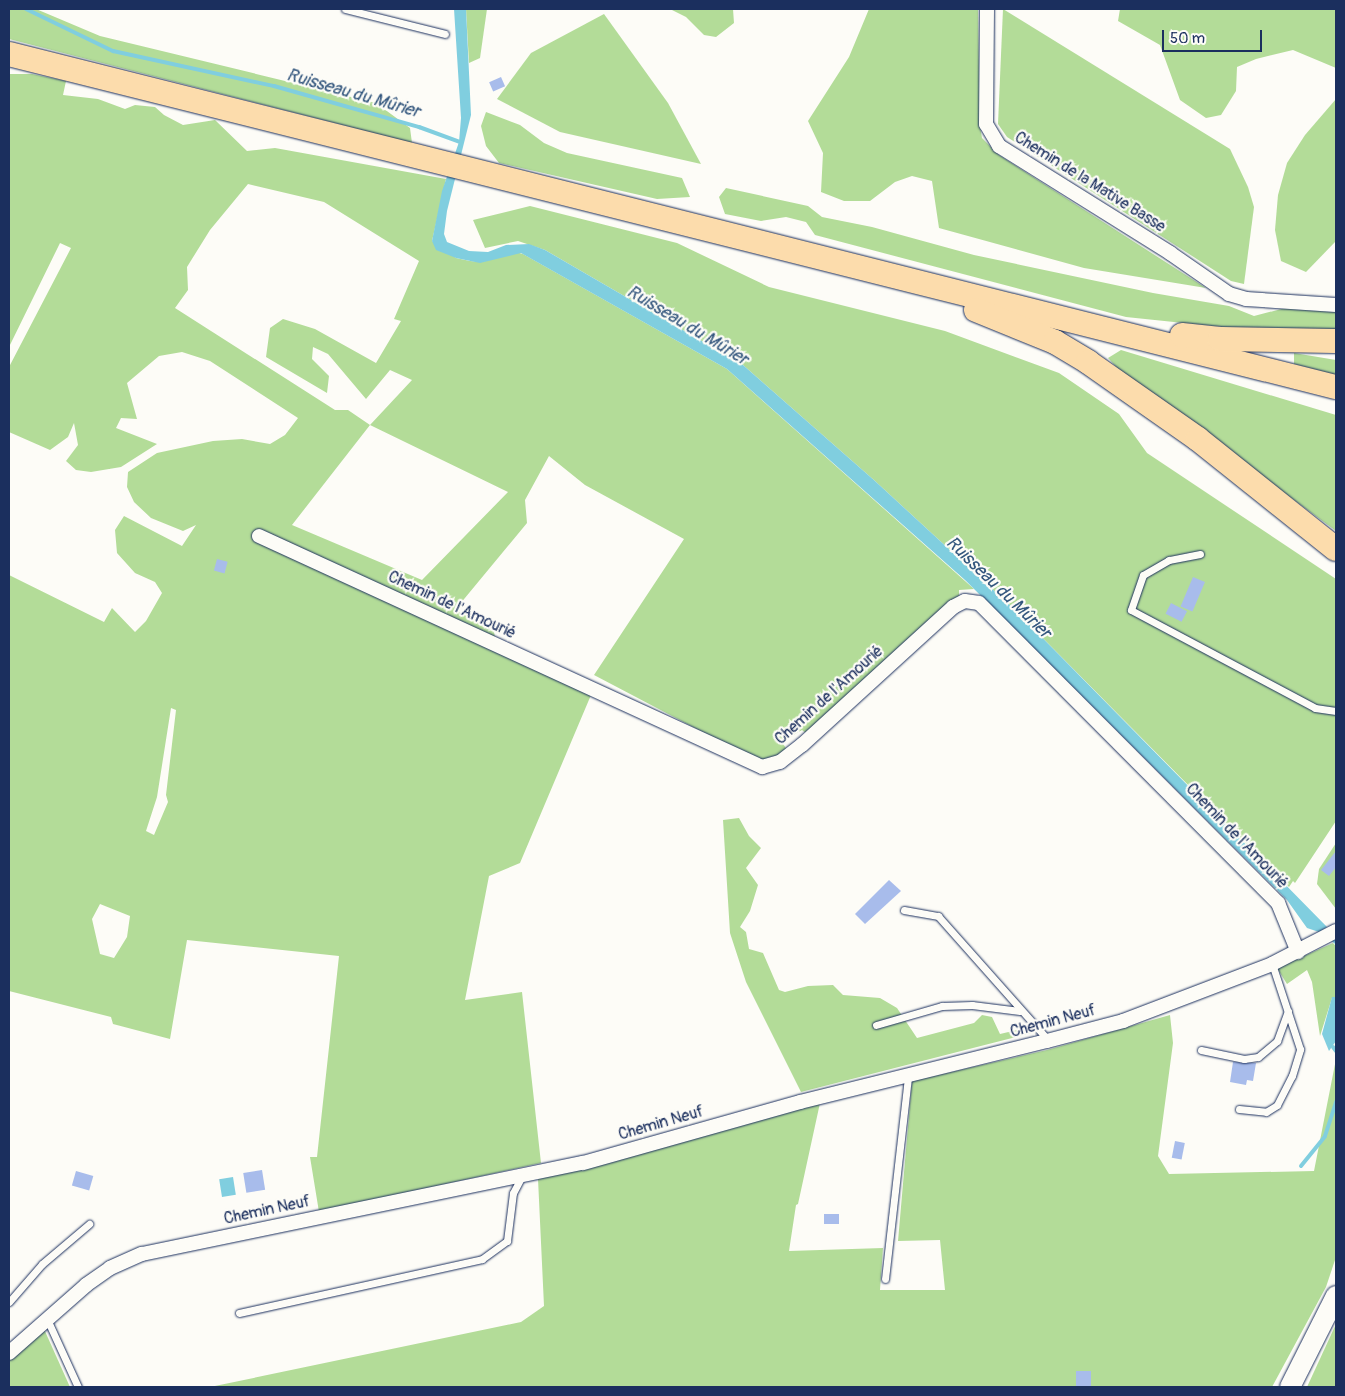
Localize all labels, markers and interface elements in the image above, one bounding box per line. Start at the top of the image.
scale bar [1165,20,1265,52]
text: 50 m [1170,29,1205,48]
water label: Ruisseau du Mûrier [284,65,422,123]
street label: Chemin de la Mative Basse [1011,128,1169,236]
water label: Ruisseau du Mûrier [622,281,752,371]
water label: Ruisseau du Mûrier [941,532,1055,644]
street label: Chemin de l'Amourié [385,567,519,643]
street label: Chemin de l'Amourié [771,641,887,749]
street label: Chemin de l'Amourié [1182,779,1292,893]
street label: Chemin Neuf [1008,1000,1098,1042]
street label: Chemin Neuf [616,1102,706,1144]
street label: Chemin Neuf [222,1191,312,1229]

